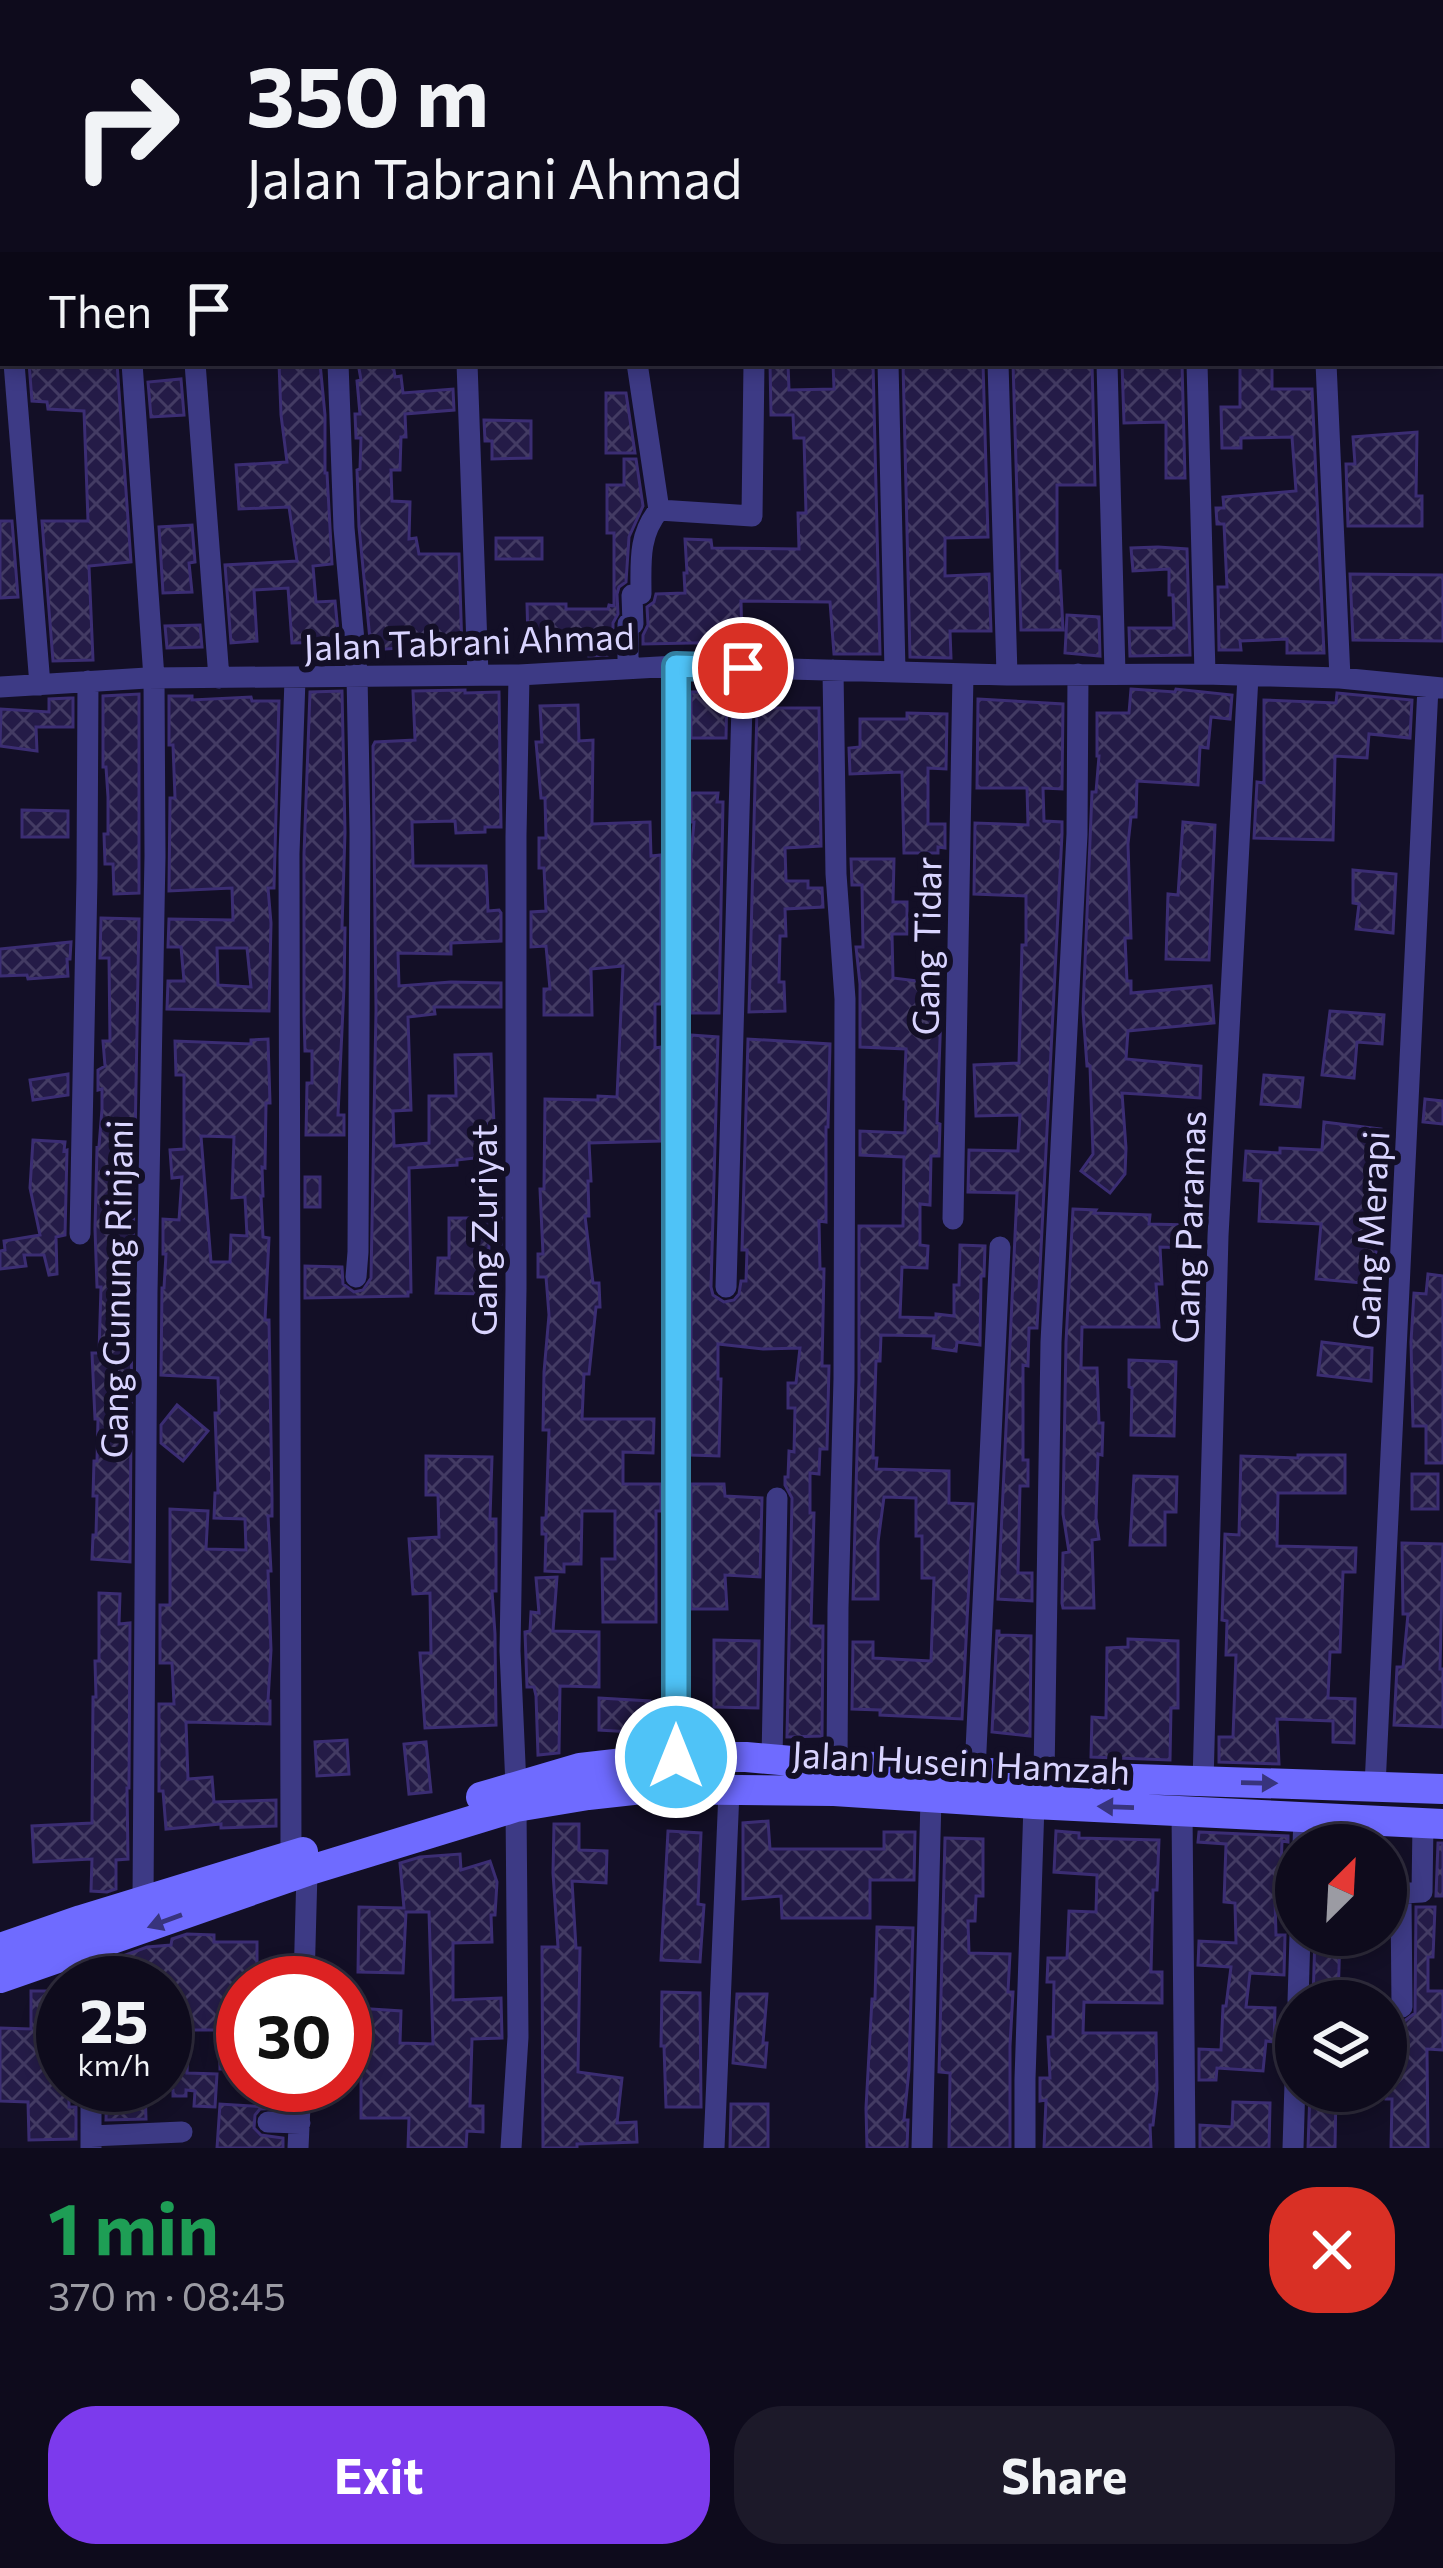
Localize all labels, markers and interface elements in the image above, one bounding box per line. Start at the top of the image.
text: 350 m [246,42,489,144]
icon: right [48,48,204,204]
text: Jalan Tabrani Ahmad [246,144,743,210]
icon: arrive [176,276,242,342]
text: Then [48,282,152,337]
street label: Jalan Tabrani Ahmad [303,612,635,668]
pin [692,617,794,719]
icon: arrive [710,635,776,701]
street label: Gang Tidar [901,856,949,1036]
street label: Gang Paramas [1161,1110,1213,1344]
street label: Gang Gunung Rinjani [90,1119,140,1459]
street label: Gang Zuriyat [460,1124,504,1336]
street label: Gang Merapi [1342,1129,1396,1341]
position arrow [613,1694,739,1820]
street label: Jalan Husein Hamzah [791,1730,1131,1792]
one-way arrow [1241,1773,1279,1792]
one-way arrow [1096,1797,1134,1816]
north arrow [1275,1824,1407,1956]
map controls [1275,1824,1407,2112]
one-way arrow [147,1913,183,1931]
speed limit sign: 30 [216,1956,372,2112]
button: layers [1275,1980,1407,2112]
text: 25 [79,1982,149,2055]
text: km/h [78,2045,150,2082]
text: 1 min [48,2182,219,2270]
button: close [1269,2187,1395,2313]
text: 370 m · 08:45 [48,2271,286,2319]
button: Exit [48,2406,710,2544]
button: Share [734,2406,1395,2544]

